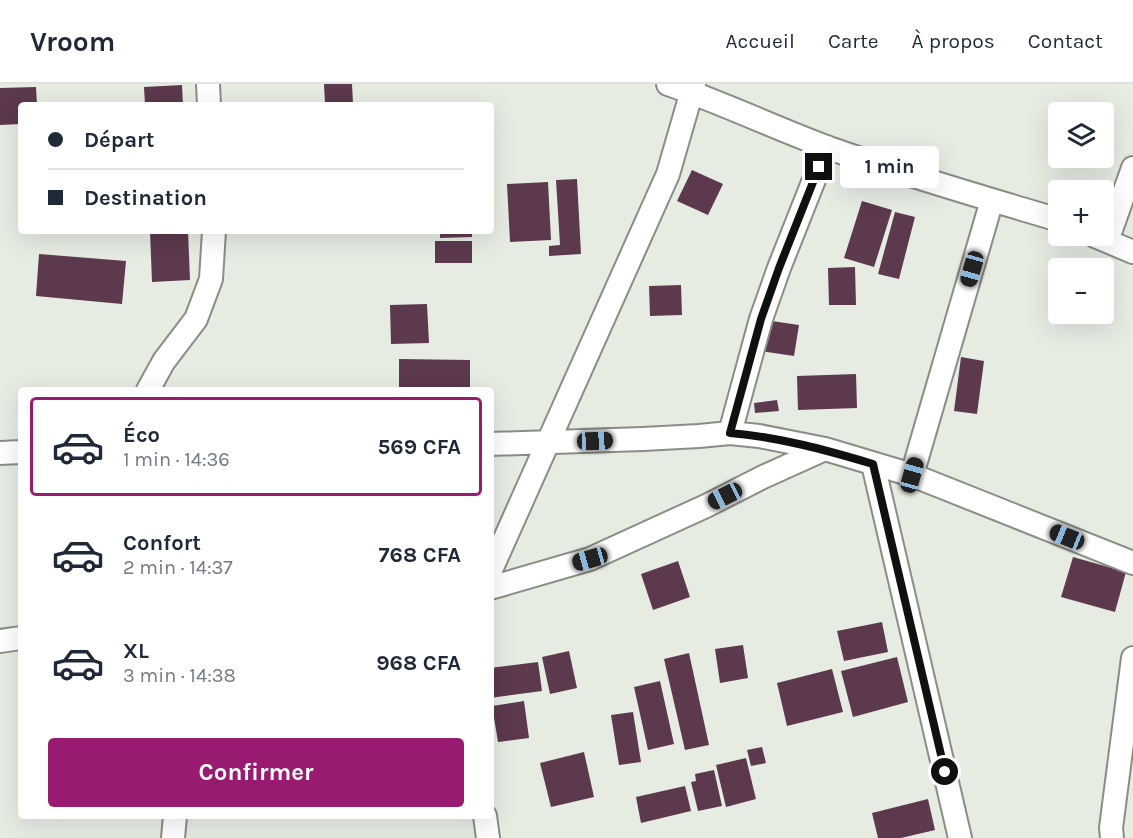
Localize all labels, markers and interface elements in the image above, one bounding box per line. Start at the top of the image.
text: Vroom [30,25,115,58]
text: Accueil [726,29,795,53]
text: Carte [828,29,879,53]
text: À propos [912,29,995,53]
text: Contact [1028,29,1103,53]
map controls [1048,102,1114,324]
button: layers [1048,102,1114,168]
text: Départ [84,127,154,153]
callout: 1 min [840,146,939,188]
route end [805,153,832,180]
text: 1 min [864,155,915,178]
button: + [1048,180,1114,246]
text: Destination [84,185,207,211]
car [958,249,986,289]
button: − [1048,258,1114,324]
icon: car [51,420,105,474]
text: Éco [123,422,160,448]
car [577,431,613,451]
text: 569 CFA [378,434,461,460]
text: 1 min · 14:36 [123,448,230,471]
car [898,455,926,495]
car [705,480,745,512]
car [1047,522,1087,552]
icon: car [51,528,105,582]
text: Confort [123,530,201,556]
text: 768 CFA [379,542,461,568]
car [570,545,610,573]
text: 2 min · 14:37 [123,556,233,579]
icon: car [51,636,105,690]
text: XL [123,638,149,664]
text: 968 CFA [376,650,461,676]
text: 3 min · 14:38 [123,664,236,687]
button: Confirmer [48,738,464,807]
route start [931,758,958,785]

